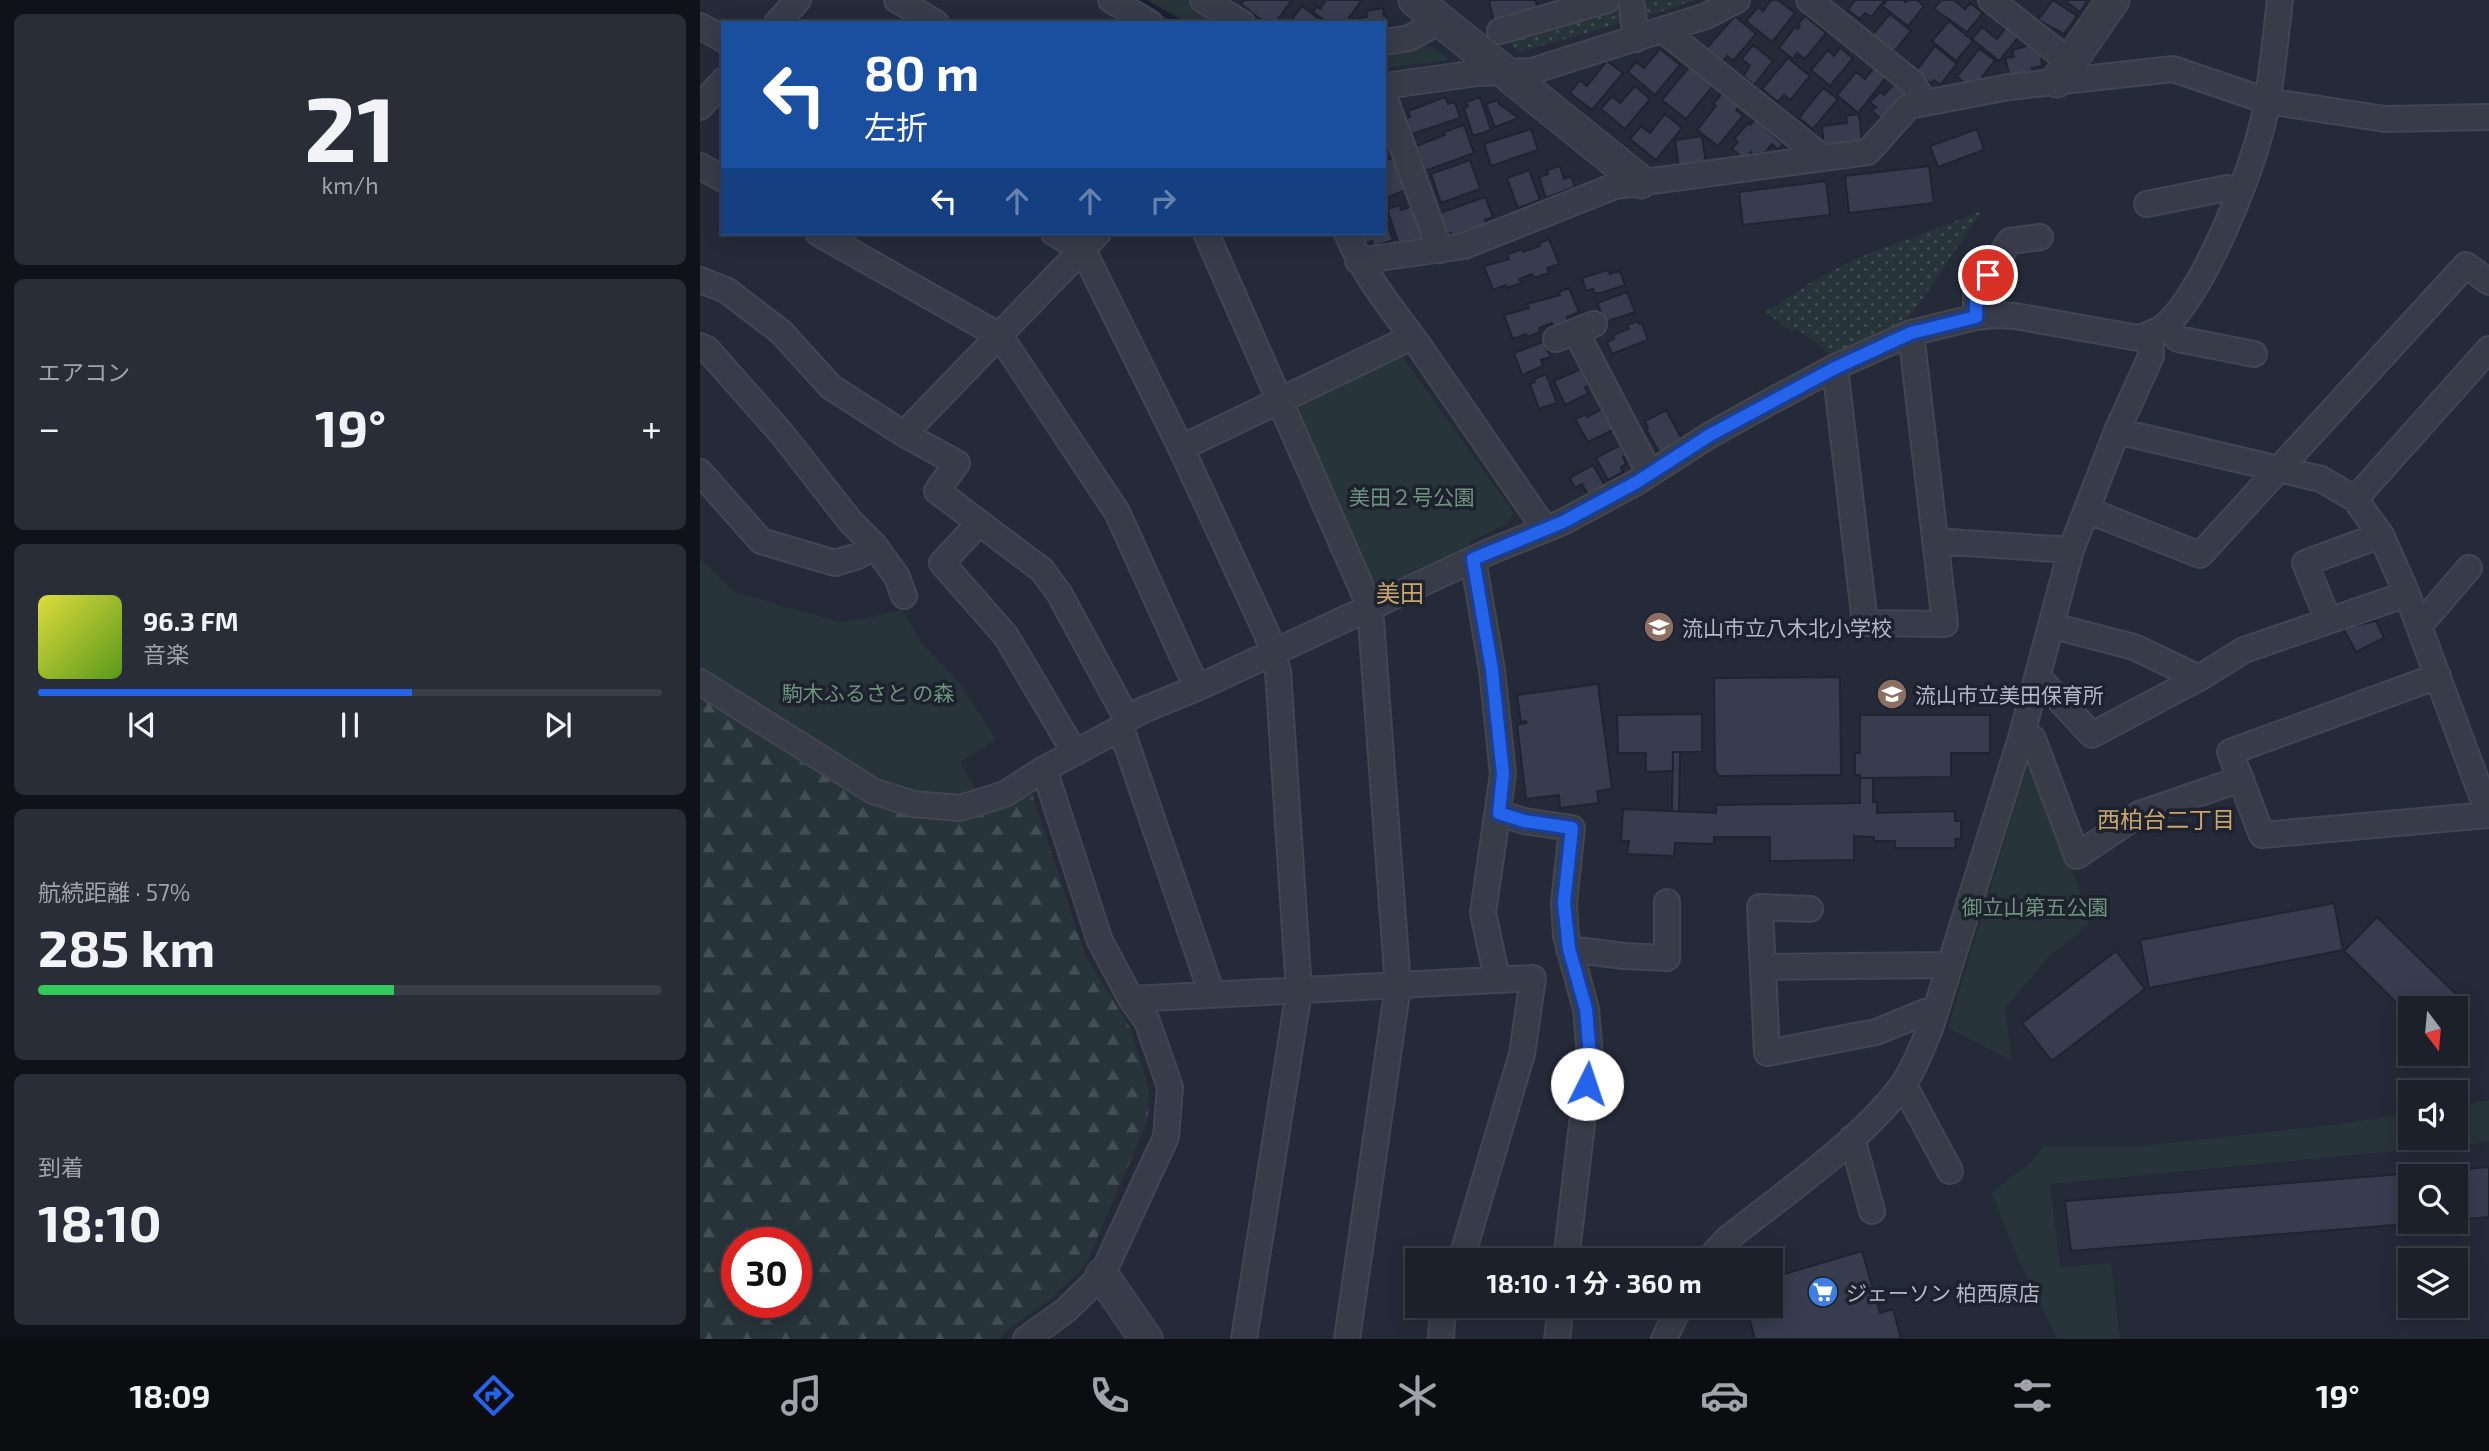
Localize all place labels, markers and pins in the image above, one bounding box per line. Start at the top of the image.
pin [1958,245,2018,305]
school or university icon: 流山市立八木北小学校 [1642,610,1676,644]
place label: 流山市立八木北小学校 [1682,615,1892,640]
school or university icon: 流山市立美田保育所 [1875,677,1909,711]
place label: 流山市立美田保育所 [1915,682,2104,707]
supermarket icon: ジェーソン 柏西原店 [1806,1275,1840,1309]
place label: ジェーソン 柏西原店 [1846,1280,2040,1305]

